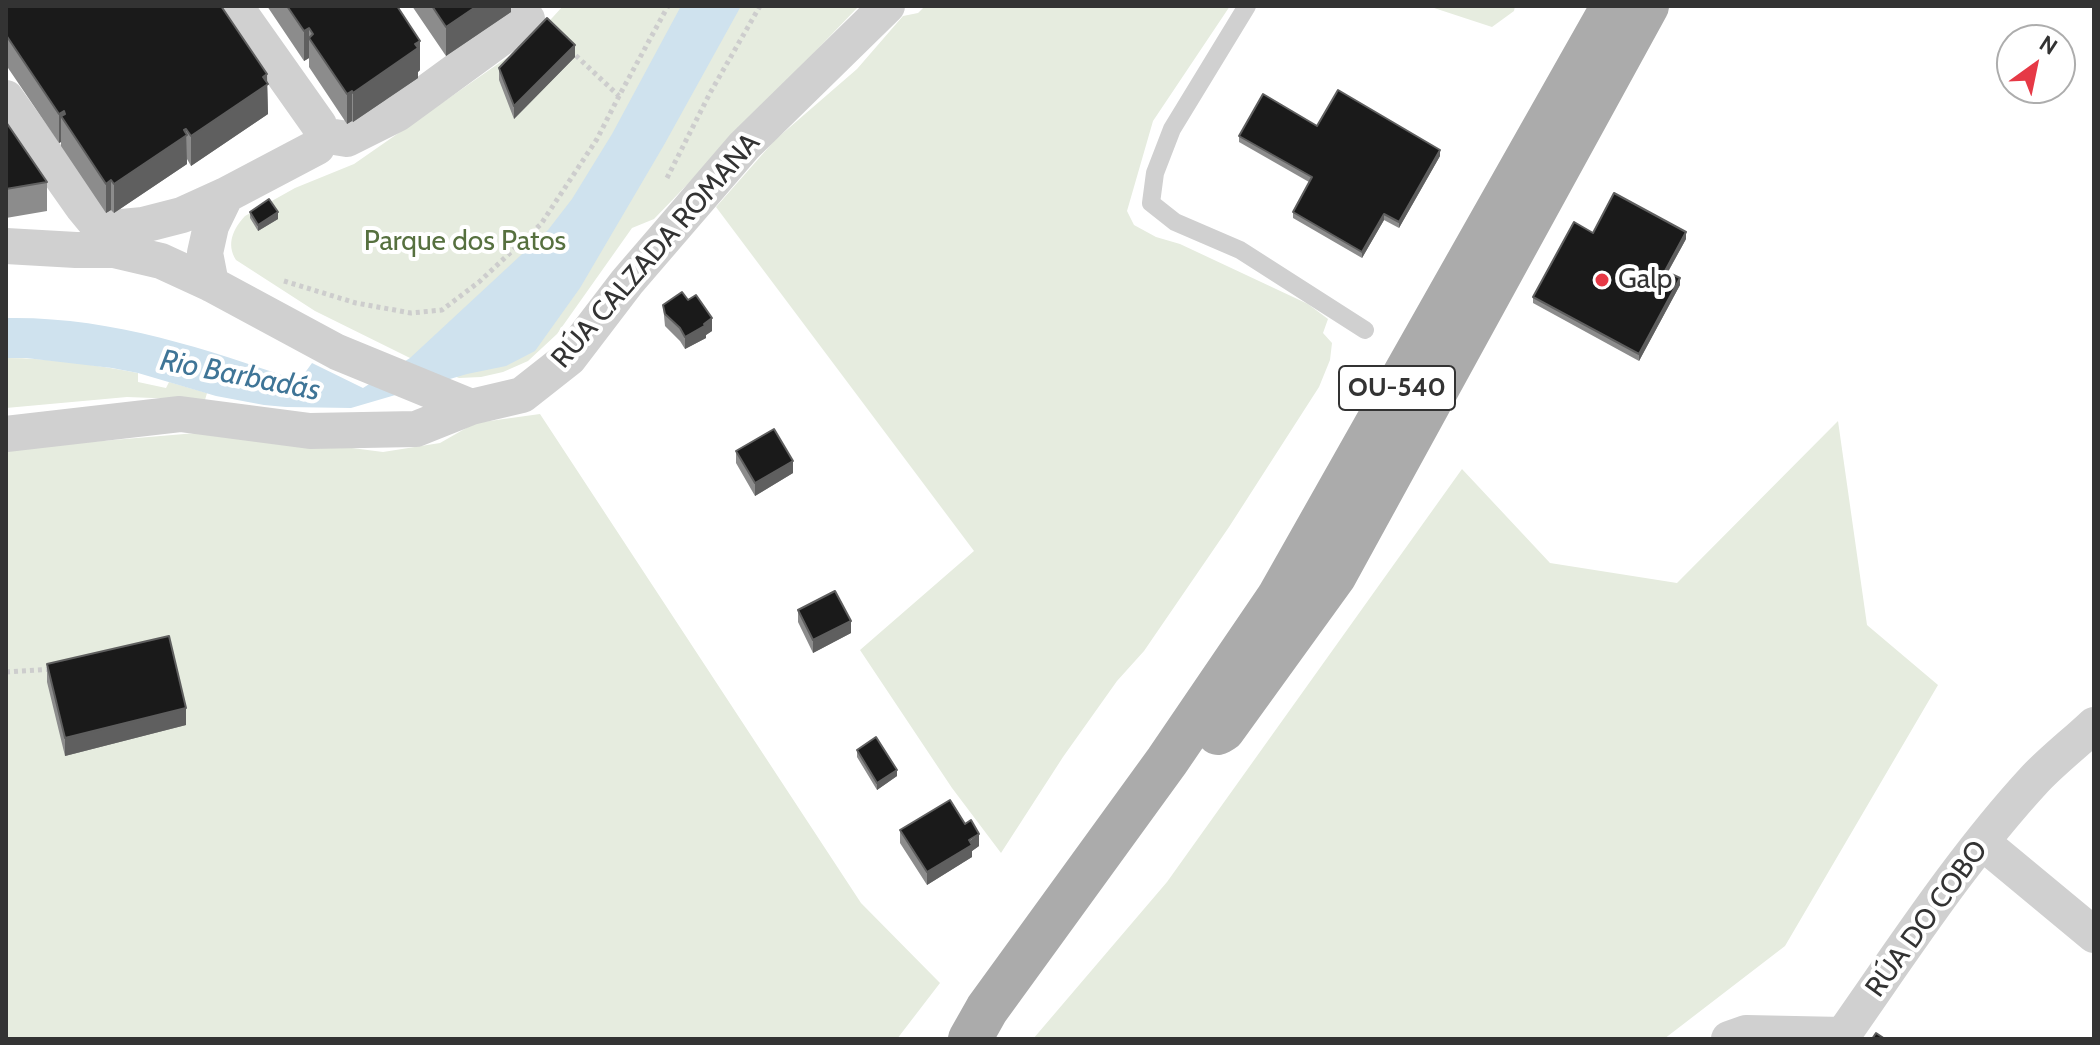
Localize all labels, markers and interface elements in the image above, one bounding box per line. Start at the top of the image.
north arrow [1996,24,2076,104]
text: N [2034,30,2062,61]
street label: RÚA CALZADA ROMANA [545,127,767,375]
park label: Parque dos Patos [364,225,566,259]
place label: Galp [1618,263,1672,297]
marker: Galp [1593,271,1611,289]
water label: Rio Barbadás [157,343,323,409]
road number: OU-540 [1339,366,1455,410]
street label: RÚA DO COBO [1859,834,1995,1004]

